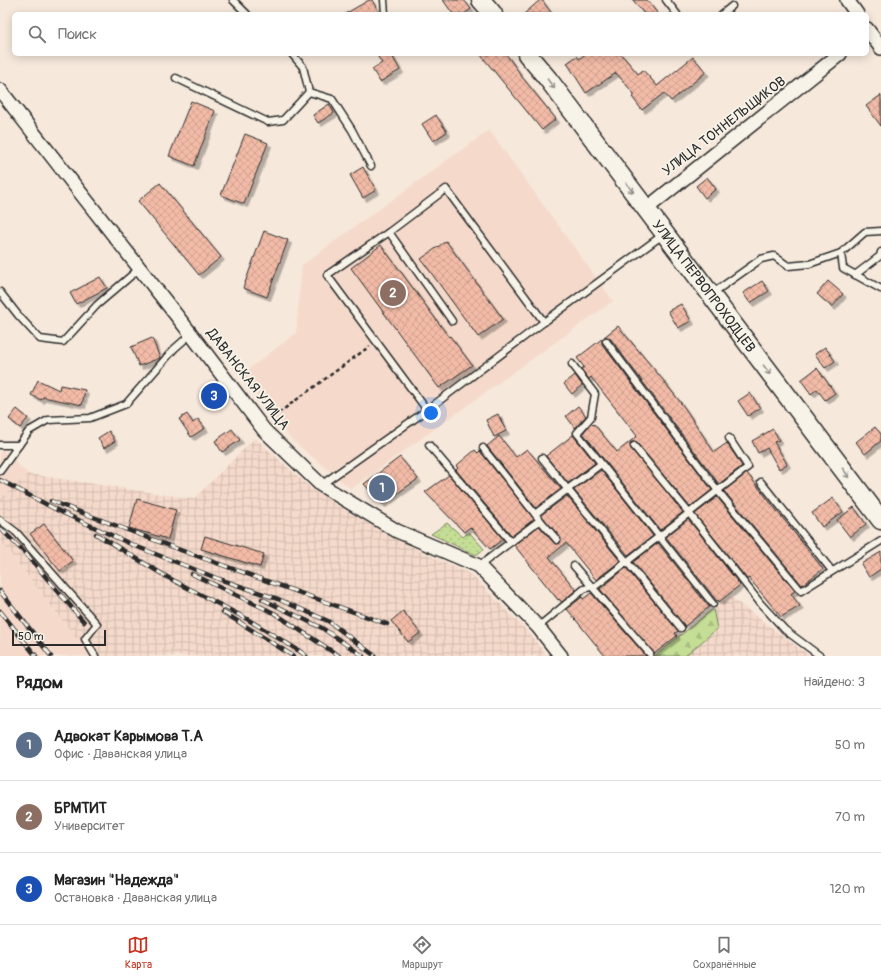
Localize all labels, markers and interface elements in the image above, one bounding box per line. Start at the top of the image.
search box [12,12,869,56]
icon: search [26,23,48,45]
text: Поиск [58,25,97,44]
street label: УЛИЦА ТОННЕЛЬЩИКОВ [659,73,789,179]
one-way arrow [547,79,556,90]
one-way arrow [626,182,634,193]
street label: УЛИЦА ПЕРВОПРОХОДЦЕВ [649,217,760,355]
pin: 2 [380,278,406,308]
street label: ДАВАНСКАЯ УЛИЦА [202,324,293,433]
one-way arrow [763,364,772,375]
pin: 3 [201,381,227,411]
your location [421,403,441,423]
one-way arrow [842,468,850,479]
pin: 1 [369,473,395,503]
scale bar [12,628,106,647]
text: 50 m [18,630,44,643]
text: Рядом [16,672,63,693]
text: Найдено: 3 [803,674,865,690]
text: Адвокат Карымова Т.А [54,727,203,746]
text: 1 [26,737,32,753]
text: 50 m [835,737,865,753]
text: Офис · Даванская улица [54,746,187,762]
text: БРМТИТ [54,799,107,818]
text: 2 [25,809,33,825]
text: 70 m [835,809,865,825]
text: Университет [54,818,125,834]
text: Магазин "Надежда" [54,871,179,890]
text: 3 [25,881,33,897]
text: 120 m [829,881,865,897]
text: Остановка · Даванская улица [54,890,217,906]
tab: Карта [125,934,152,971]
tab: Маршрут [402,934,443,971]
tab: Сохранённые [693,934,756,971]

